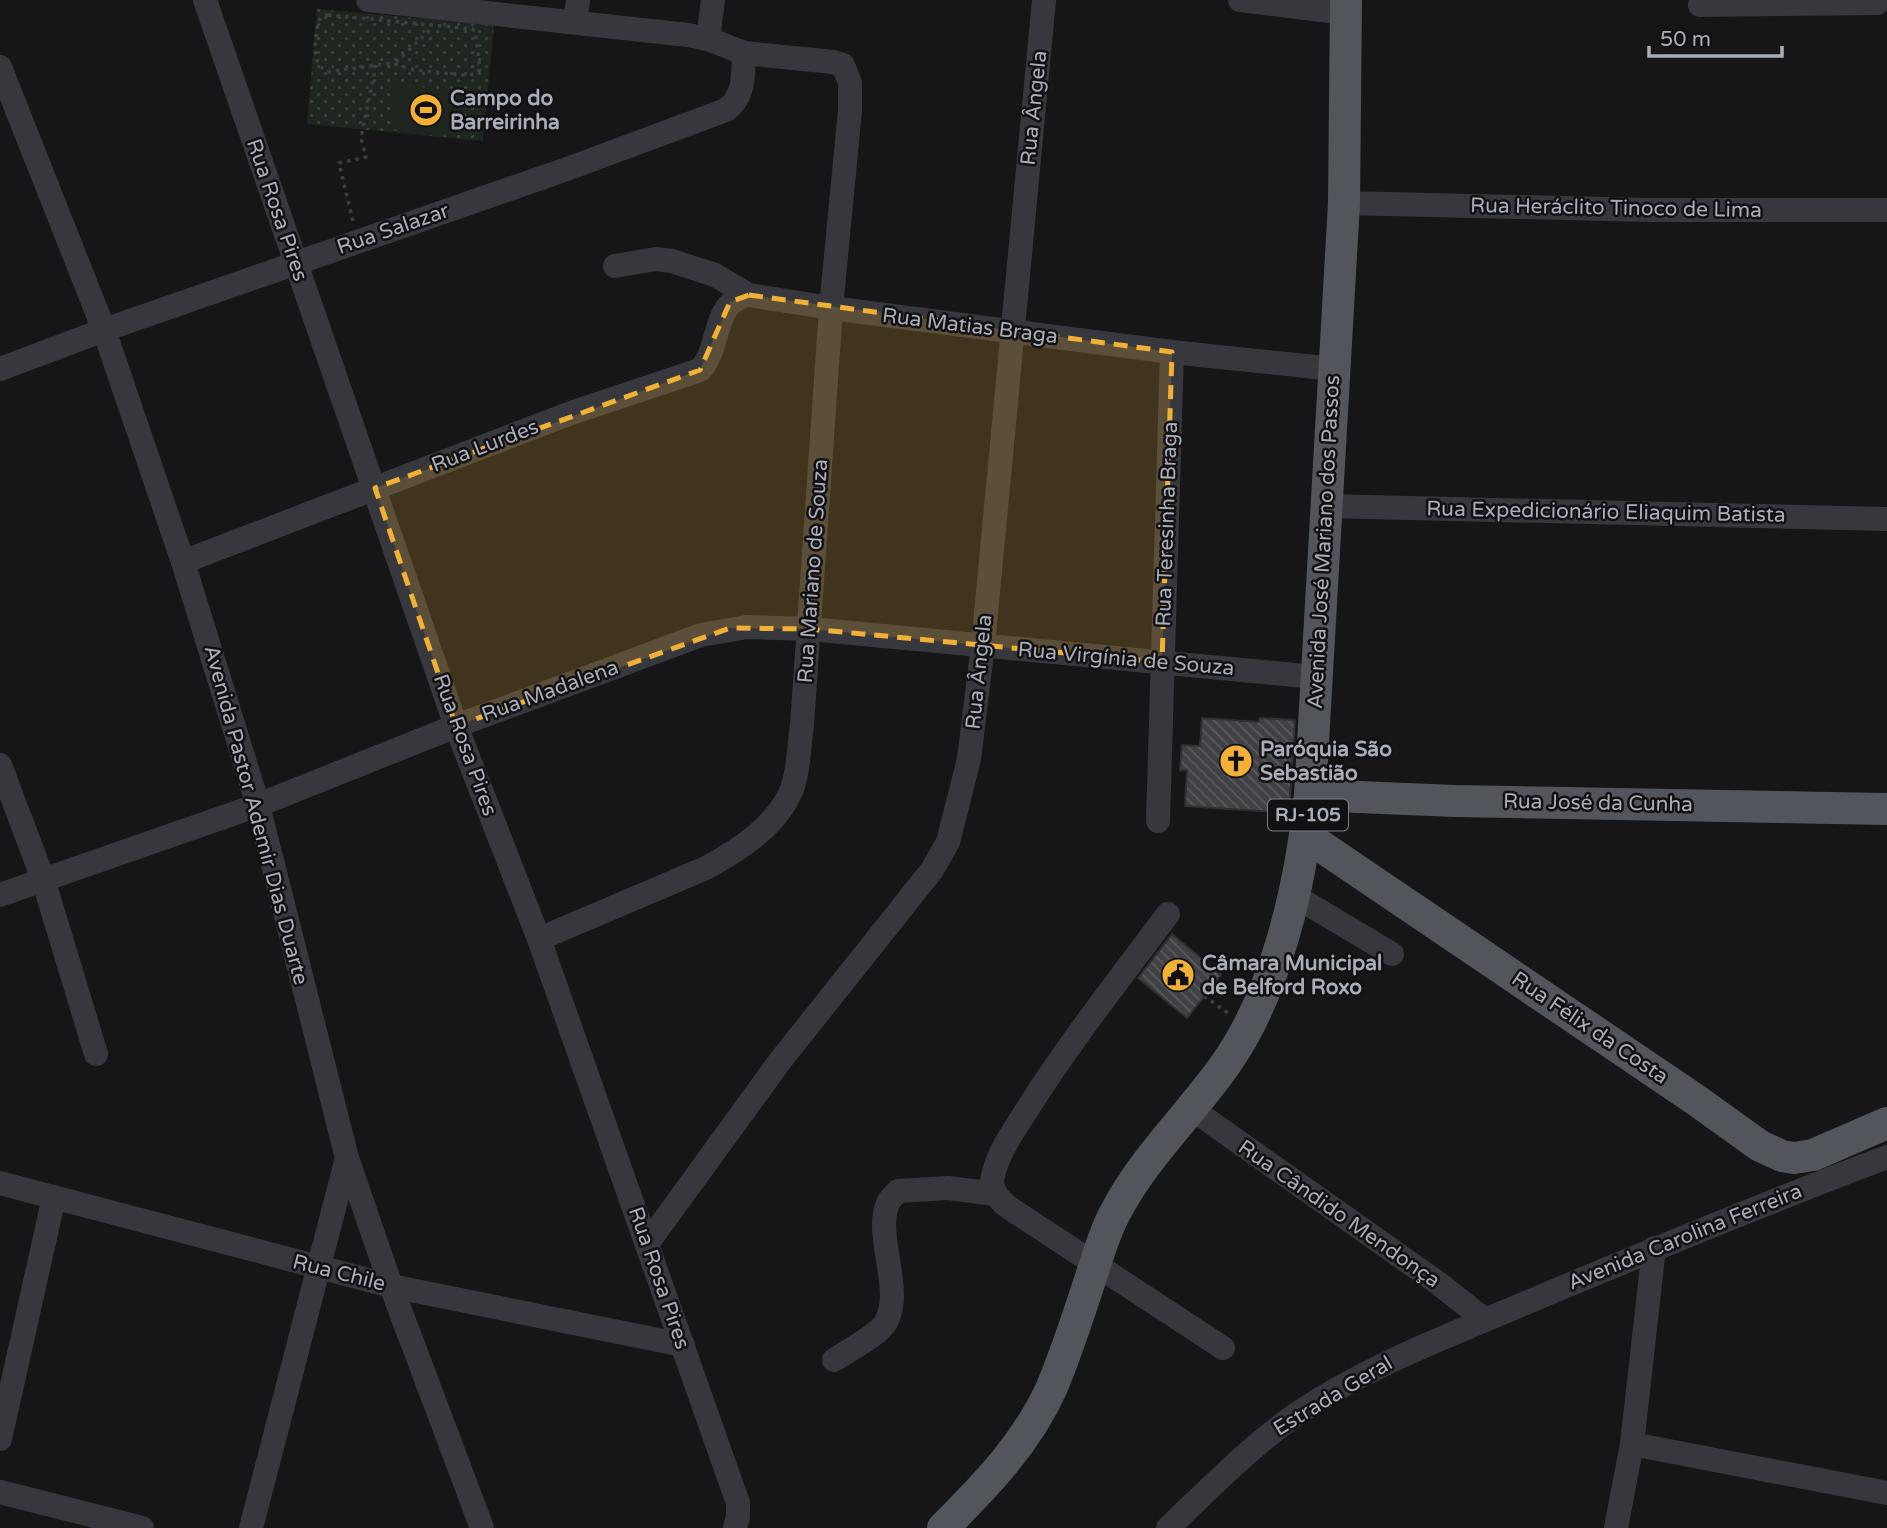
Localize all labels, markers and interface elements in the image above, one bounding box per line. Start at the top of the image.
scale bar [1649,14,1782,58]
text: 50 m [1660,27,1711,52]
street label: Rua Ângela [1016,49,1052,167]
place label: Campo do Barreirinha [450,86,560,135]
sports icon: Campo do Barreirinha [407,91,445,129]
street label: Rua Rosa Pires [241,136,313,284]
street label: Rua Heráclito Tinoco de Lima [1470,193,1762,223]
street label: Rua Salazar [334,198,452,260]
street label: Rua Matias Braga [881,303,1059,349]
street label: Avenida José Mariano dos Passos [1303,374,1345,710]
street label: Rua Lurdes [428,414,542,478]
street label: Rua Teresinha Braga [1151,421,1183,627]
street label: Rua Mariano de Souza [793,458,833,684]
street label: Rua Expedicionário Eliaquim Batista [1426,496,1786,528]
street label: Rua Ângela [961,613,997,731]
street label: Rua Virgínia de Souza [1017,637,1235,681]
street label: Avenida Pastor Ademir Dias Duarte [199,642,313,988]
street label: Rua Madalena [478,655,622,727]
street label: Rua Rosa Pires [428,671,502,819]
place label: Paróquia São Sebastião [1260,737,1392,786]
church icon: Paróquia São Sebastião [1217,742,1255,780]
street label: Rua José da Cunha [1503,789,1693,817]
road number: RJ-105 [1268,800,1348,830]
place label: Câmara Municipal de Belford Roxo [1202,951,1382,1000]
public building icon: Câmara Municipal de Belford Roxo [1159,956,1197,994]
street label: Rua Félix da Costa [1507,966,1673,1090]
street label: Rua Cândido Mendonça [1233,1135,1445,1293]
street label: Avenida Carolina Ferreira [1564,1179,1806,1295]
street label: Rua Rosa Pires [623,1204,695,1352]
street label: Rua Chile [290,1249,388,1297]
street label: Estrada Geral [1269,1351,1397,1441]

